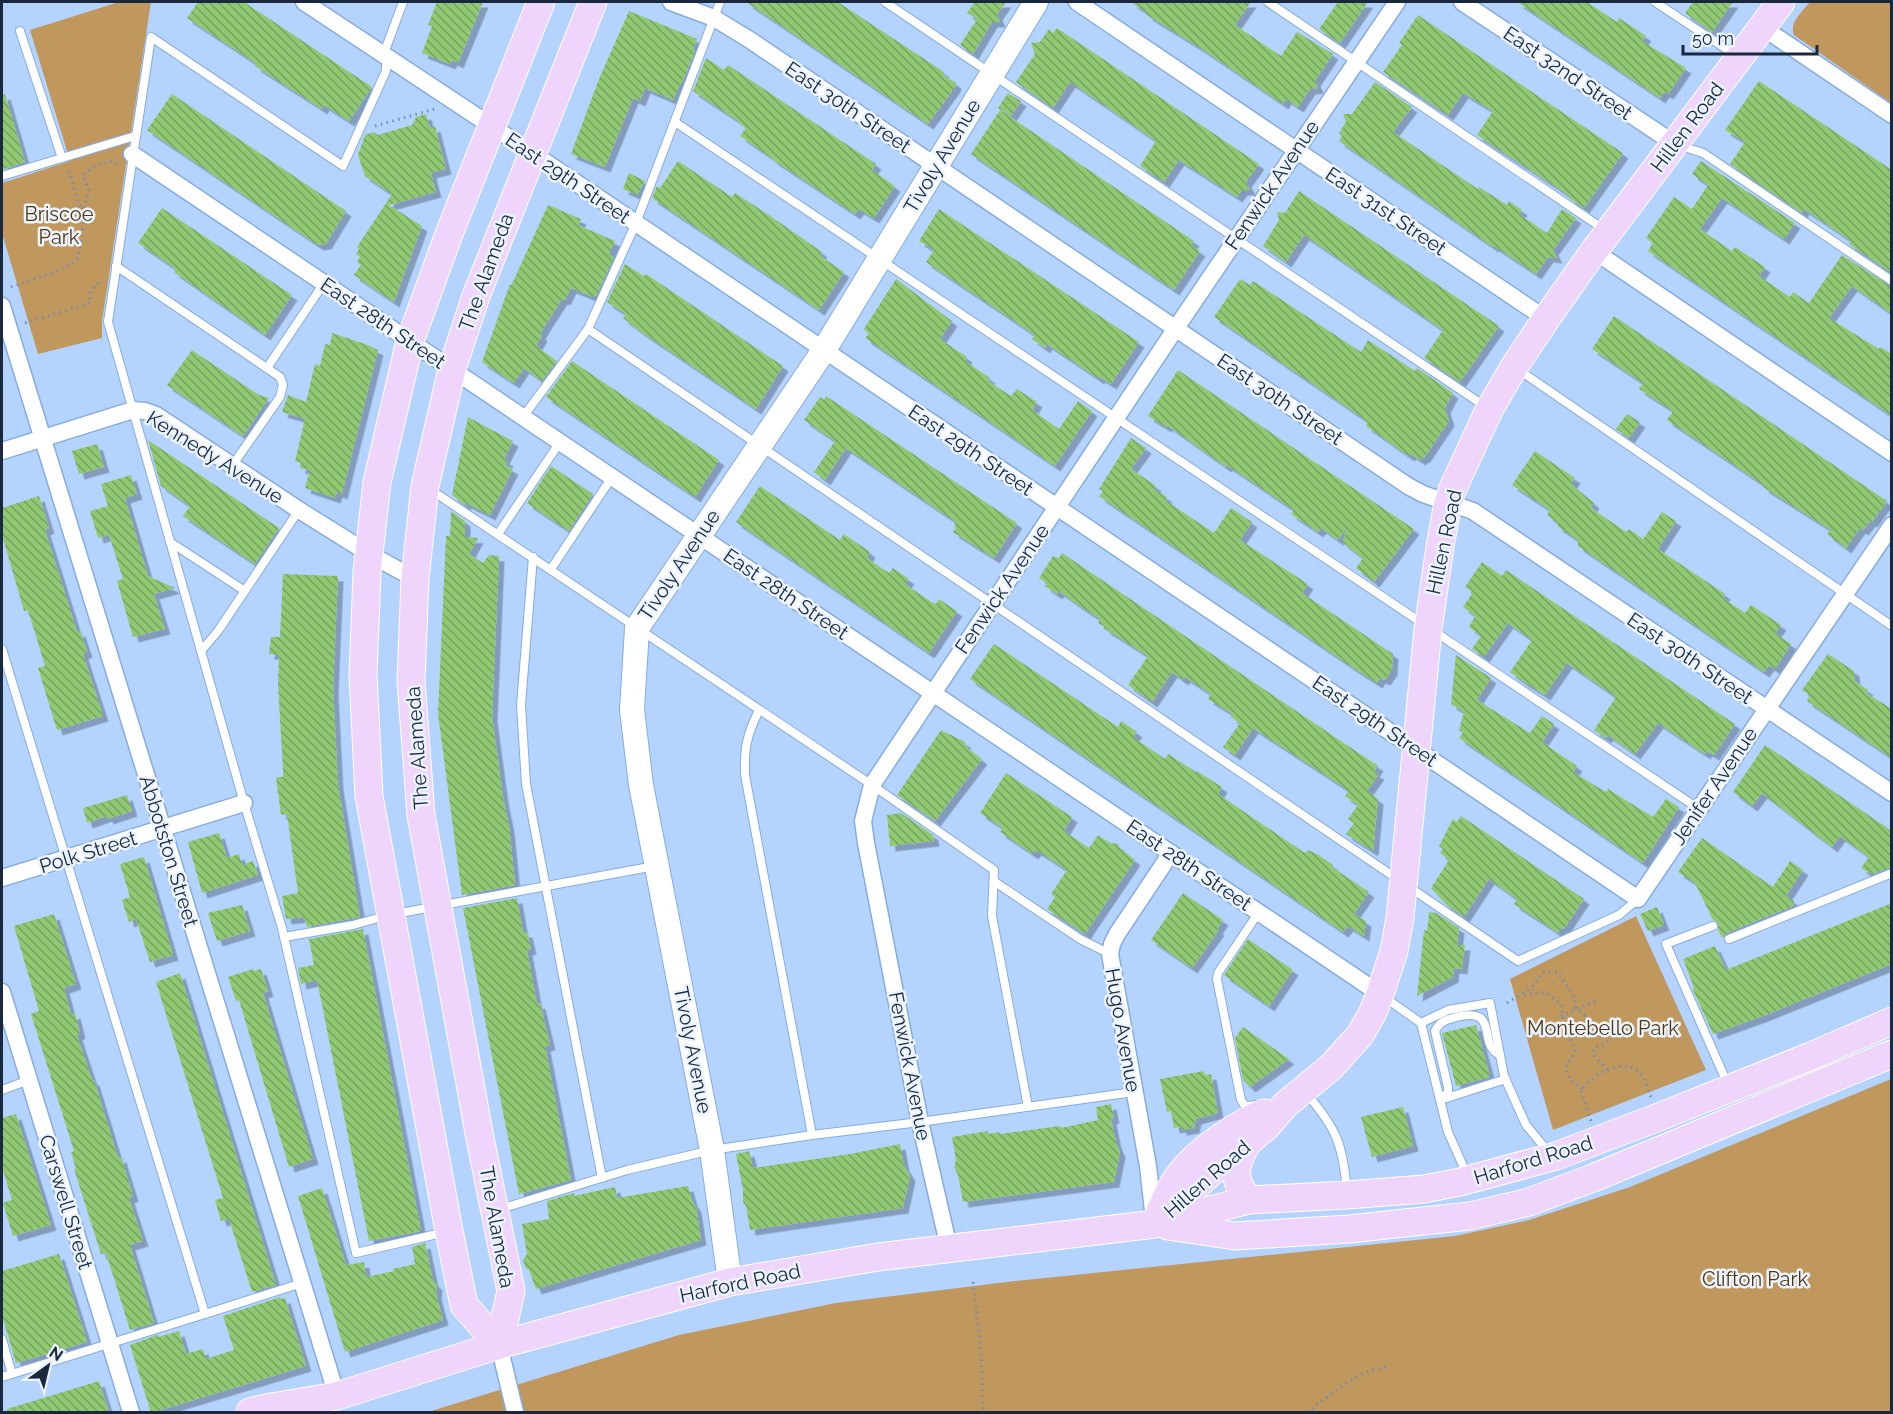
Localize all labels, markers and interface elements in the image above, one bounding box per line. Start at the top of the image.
scale bar [1683,18,1816,56]
street label: East 32nd Street [1499,21,1637,125]
text: 50 m [1692,28,1734,49]
street label: East 30th Street [781,56,916,158]
street label: Hillen Road [1645,77,1729,177]
street label: Tivoly Avenue [899,94,986,217]
street label: Fenwick Avenue [1220,115,1324,254]
street label: East 29th Street [501,127,635,229]
street label: East 31st Street [1321,162,1451,260]
park label: Briscoe Park [25,202,94,249]
street label: The Alameda [454,210,518,334]
street label: East 28th Street [316,272,450,374]
street label: East 30th Street [1213,348,1348,450]
street label: East 29th Street [904,399,1038,501]
street label: Kennedy Avenue [142,405,288,509]
street label: Hillen Road [1421,487,1467,597]
street label: Tivoly Avenue [633,505,725,625]
street label: Fenwick Avenue [950,519,1054,658]
street label: East 28th Street [719,543,853,645]
street label: East 30th Street [1623,607,1758,709]
street label: East 29th Street [1308,670,1442,772]
street label: The Alameda [401,686,433,810]
street label: Jenifer Avenue [1666,723,1762,849]
street label: Abbotston Street [135,772,204,930]
street label: East 28th Street [1122,814,1256,916]
street label: Polk Street [36,826,140,878]
street label: Hugo Avenue [1100,966,1146,1094]
street label: Tivoly Avenue [669,984,717,1116]
street label: Fenwick Avenue [884,990,936,1143]
park label: Montebello Park [1527,1016,1679,1040]
street label: Harford Road [1471,1131,1595,1189]
street label: Carswell Street [34,1132,98,1273]
street label: Hillen Road [1159,1135,1255,1223]
street label: The Alameda [474,1164,520,1290]
street label: Harford Road [677,1258,803,1308]
park label: Clifton Park [1702,1267,1808,1291]
north arrow [18,1336,78,1396]
text: N [46,1343,66,1365]

